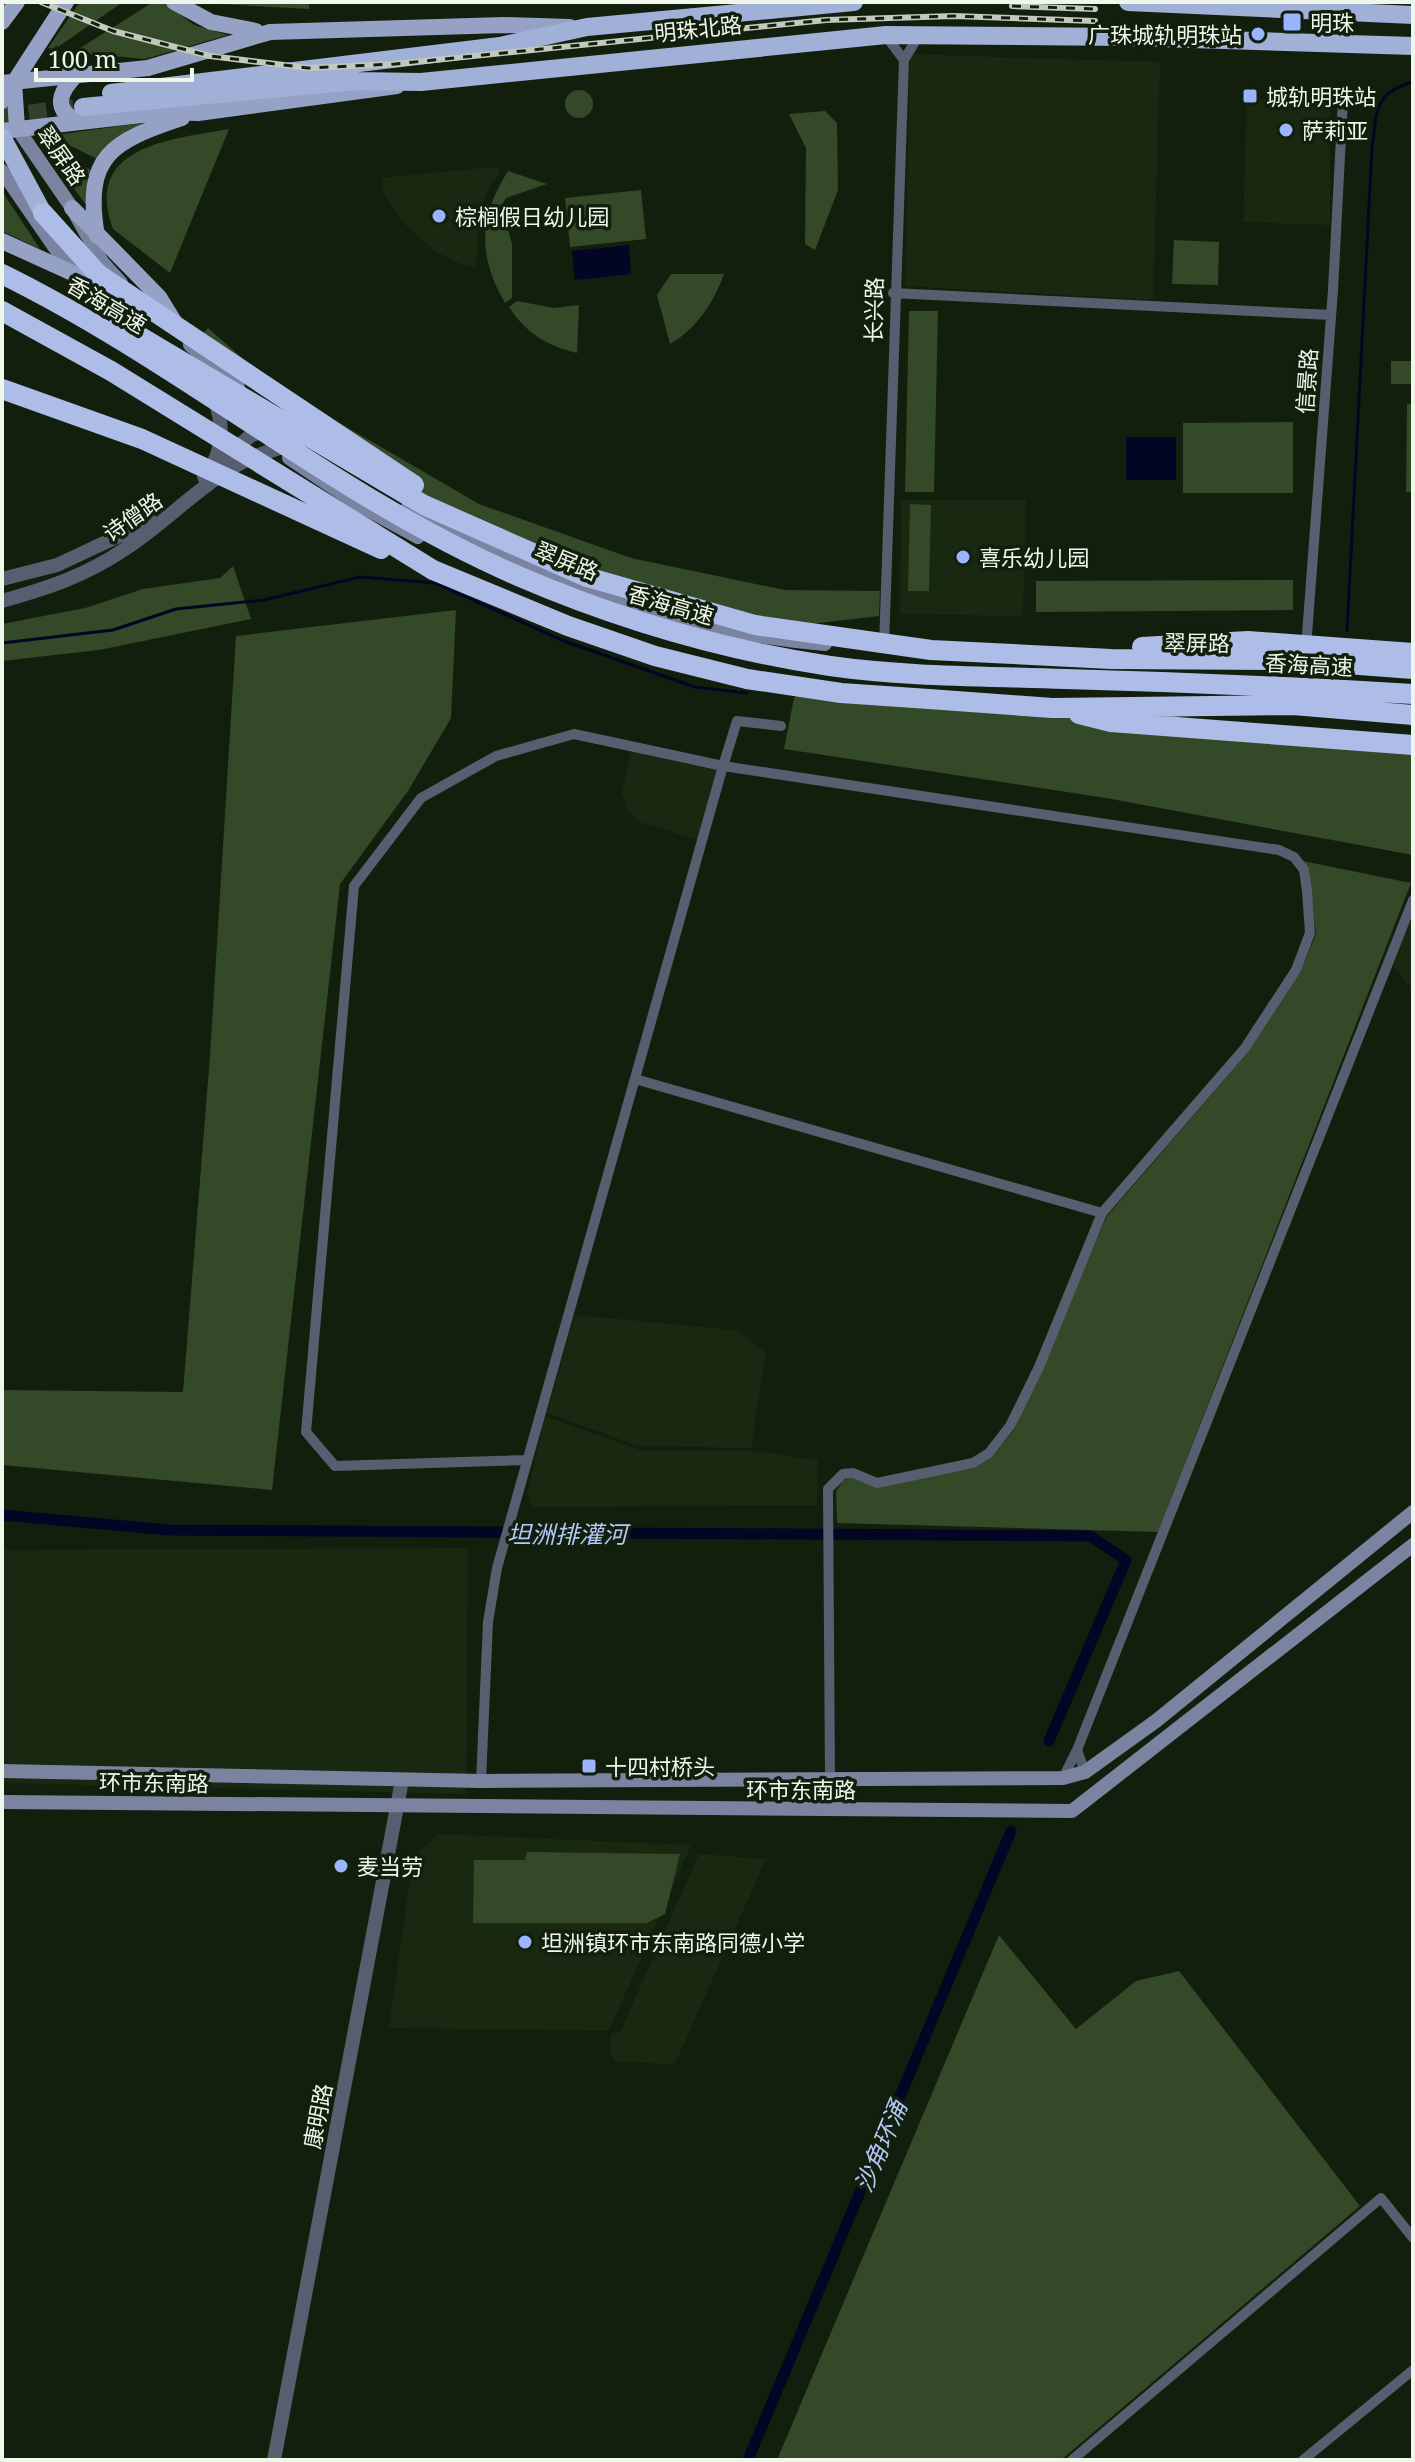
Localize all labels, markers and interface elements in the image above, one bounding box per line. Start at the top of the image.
place label: 明珠 [1310,7,1354,37]
street label: 明珠北路 [653,8,743,48]
marker: 明珠 [1281,11,1303,33]
place label: 广珠城轨明珠站 [1088,19,1242,49]
marker: 广珠城轨明珠站 [1249,25,1267,43]
scale bar [36,32,192,82]
text: 100 m [48,42,117,75]
place label: 城轨明珠站 [1266,81,1376,111]
marker: 城轨明珠站 [1241,87,1259,105]
place label: 萨莉亚 [1302,115,1368,145]
street label: 翠屏路 [31,119,93,191]
marker: 萨莉亚 [1277,121,1295,139]
place label: 棕榈假日幼儿园 [455,201,609,231]
marker: 棕榈假日幼儿园 [430,207,448,225]
street label: 香海高速 [62,268,152,340]
street label: 长兴路 [857,277,889,343]
street label: 信景路 [1289,347,1323,415]
street label: 诗僧路 [96,485,168,547]
street label: 翠屏路 [531,534,603,586]
place label: 喜乐幼儿园 [979,542,1089,572]
marker: 喜乐幼儿园 [954,548,972,566]
street label: 香海高速 [625,577,717,631]
street label: 翠屏路 [1164,626,1230,658]
street label: 香海高速 [1264,647,1354,681]
water label: 坦洲排灌河 [507,1517,631,1550]
place label: 十四村桥头 [605,1751,715,1781]
marker: 十四村桥头 [580,1757,598,1775]
street label: 环市东南路 [99,1766,209,1798]
street label: 环市东南路 [746,1774,856,1804]
place label: 麦当劳 [357,1851,423,1881]
marker: 麦当劳 [332,1857,350,1875]
place label: 坦洲镇环市东南路同德小学 [541,1927,805,1957]
marker: 坦洲镇环市东南路同德小学 [516,1933,534,1951]
street label: 康明路 [296,2081,338,2151]
water label: 沙角环涌 [846,2093,915,2197]

